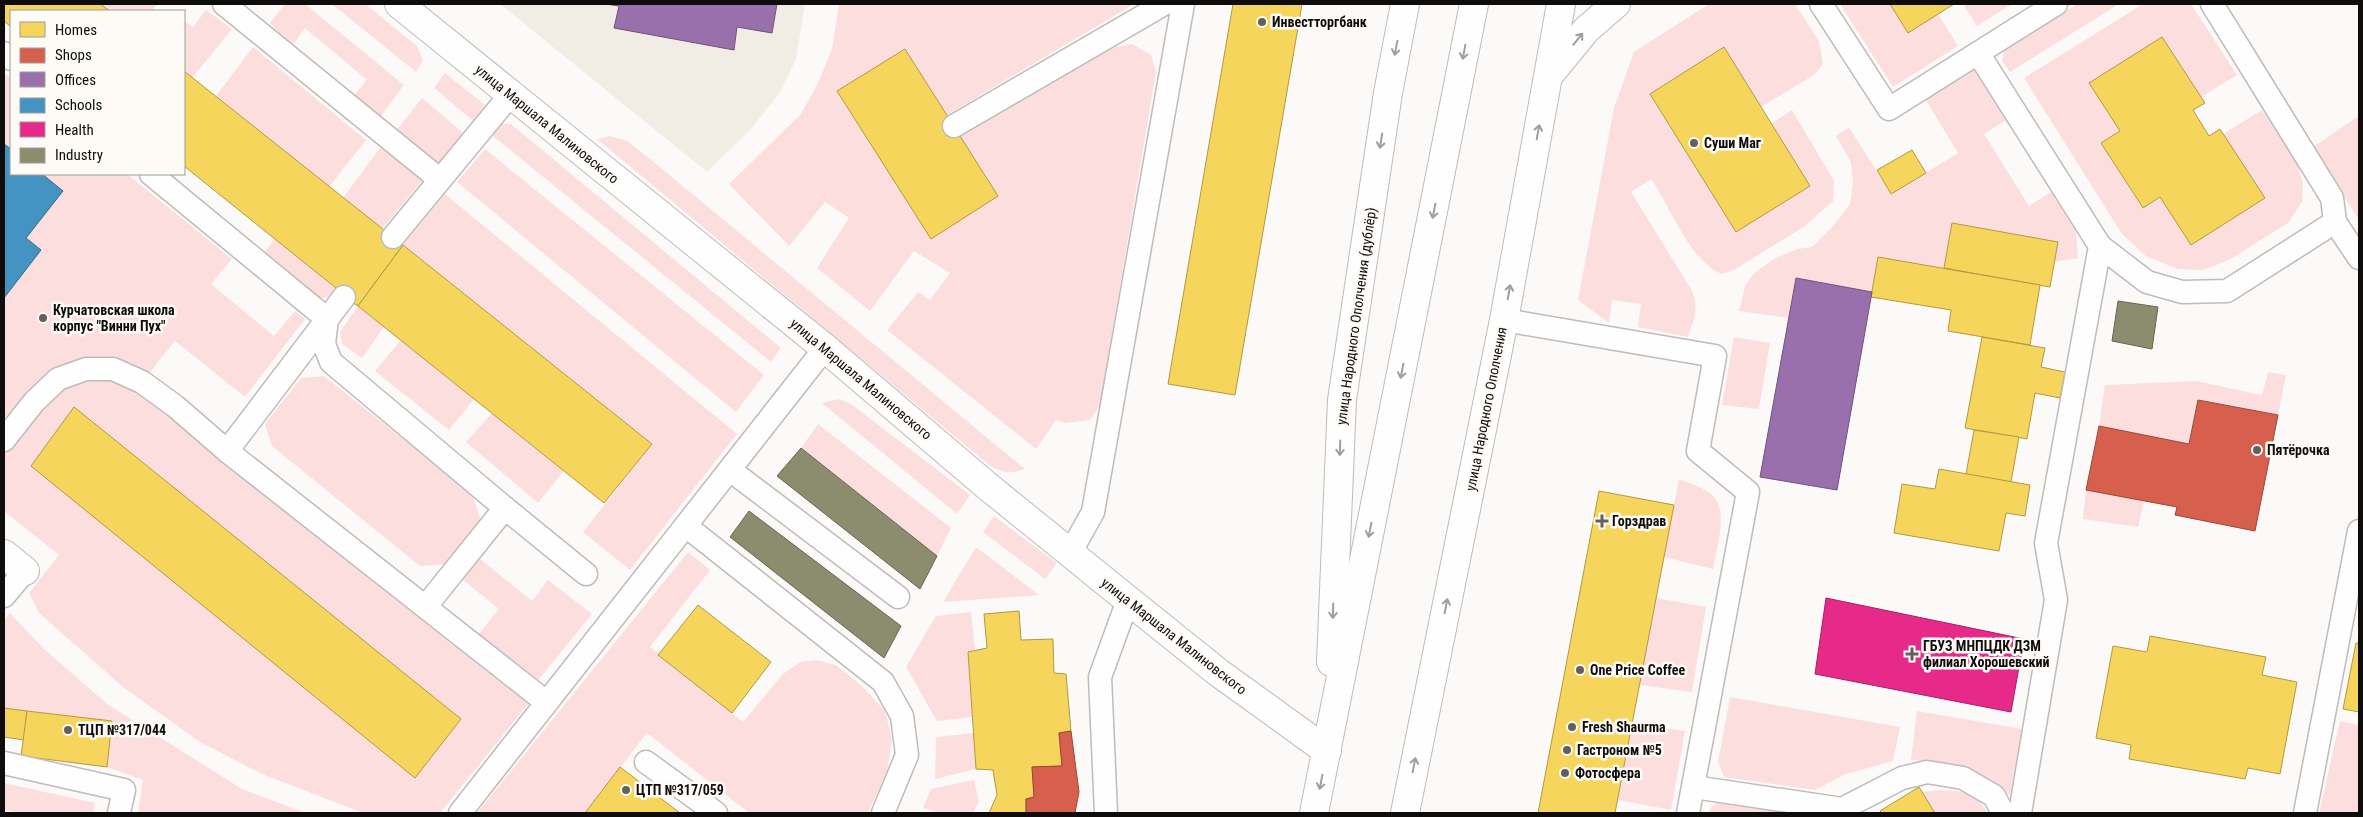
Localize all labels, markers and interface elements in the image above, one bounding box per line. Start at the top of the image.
legend [10,10,185,175]
place label: Инвестторгбанк [1272,14,1367,30]
marker: Инвестторгбанк [1256,16,1268,28]
text: Homes [55,21,97,39]
one-way arrow [1573,33,1584,46]
one-way arrow [1391,40,1401,56]
one-way arrow [1459,43,1469,59]
text: Shops [55,46,92,64]
street label: улица Маршала Малиновского [472,61,622,187]
text: Offices [55,71,96,89]
text: Schools [55,96,102,114]
text: Health [55,121,94,139]
one-way arrow [1534,125,1543,141]
one-way arrow [1375,133,1385,149]
place label: Cуши Маг [1704,135,1762,151]
marker: Cуши Маг [1688,137,1700,149]
text: Industry [55,146,103,164]
one-way arrow [1428,203,1438,219]
street label: улица Народного Ополчения (дублёр) [1333,206,1380,426]
one-way arrow [1505,285,1514,301]
place label: Курчатовская школа корпус "Винни Пух" [53,302,175,334]
marker: Курчатовская школа корпус "Винни Пух" [37,312,49,324]
street label: улица Маршала Малиновского [787,315,935,443]
street label: улица Народного Ополчения [1462,326,1510,492]
one-way arrow [1397,362,1406,378]
one-way arrow [1335,440,1344,456]
place label: Пятёрочка [2267,442,2330,458]
marker: Пятёрочка [2251,444,2263,456]
place label: Горздрав [1612,513,1666,529]
marker: Горздрав [1596,515,1608,527]
one-way arrow [1365,522,1375,538]
street label: улица Маршала Малиновского [1098,574,1250,698]
one-way arrow [1442,599,1452,615]
one-way arrow [1328,603,1337,619]
place label: ГБУЗ МНПЦДК ДЗМ филиал Хорошевский [1923,638,2050,670]
marker: ГБУЗ МНПЦДК ДЗМ филиал Хорошевский [1905,647,1919,661]
place label: One Price Coffee [1590,662,1685,678]
marker: One Price Coffee [1574,664,1586,676]
place label: Fresh Shaurma [1582,719,1666,735]
marker: Fresh Shaurma [1566,721,1578,733]
place label: ТЦП №317/044 [78,722,166,738]
marker: ТЦП №317/044 [62,724,74,736]
place label: Гастроном №5 [1577,742,1662,758]
marker: Гастроном №5 [1561,744,1573,756]
one-way arrow [1410,758,1419,774]
place label: Фотосфера [1575,765,1641,781]
marker: Фотосфера [1559,767,1571,779]
one-way arrow [1315,774,1325,790]
place label: ЦТП №317/059 [636,782,724,798]
marker: ЦТП №317/059 [620,784,632,796]

